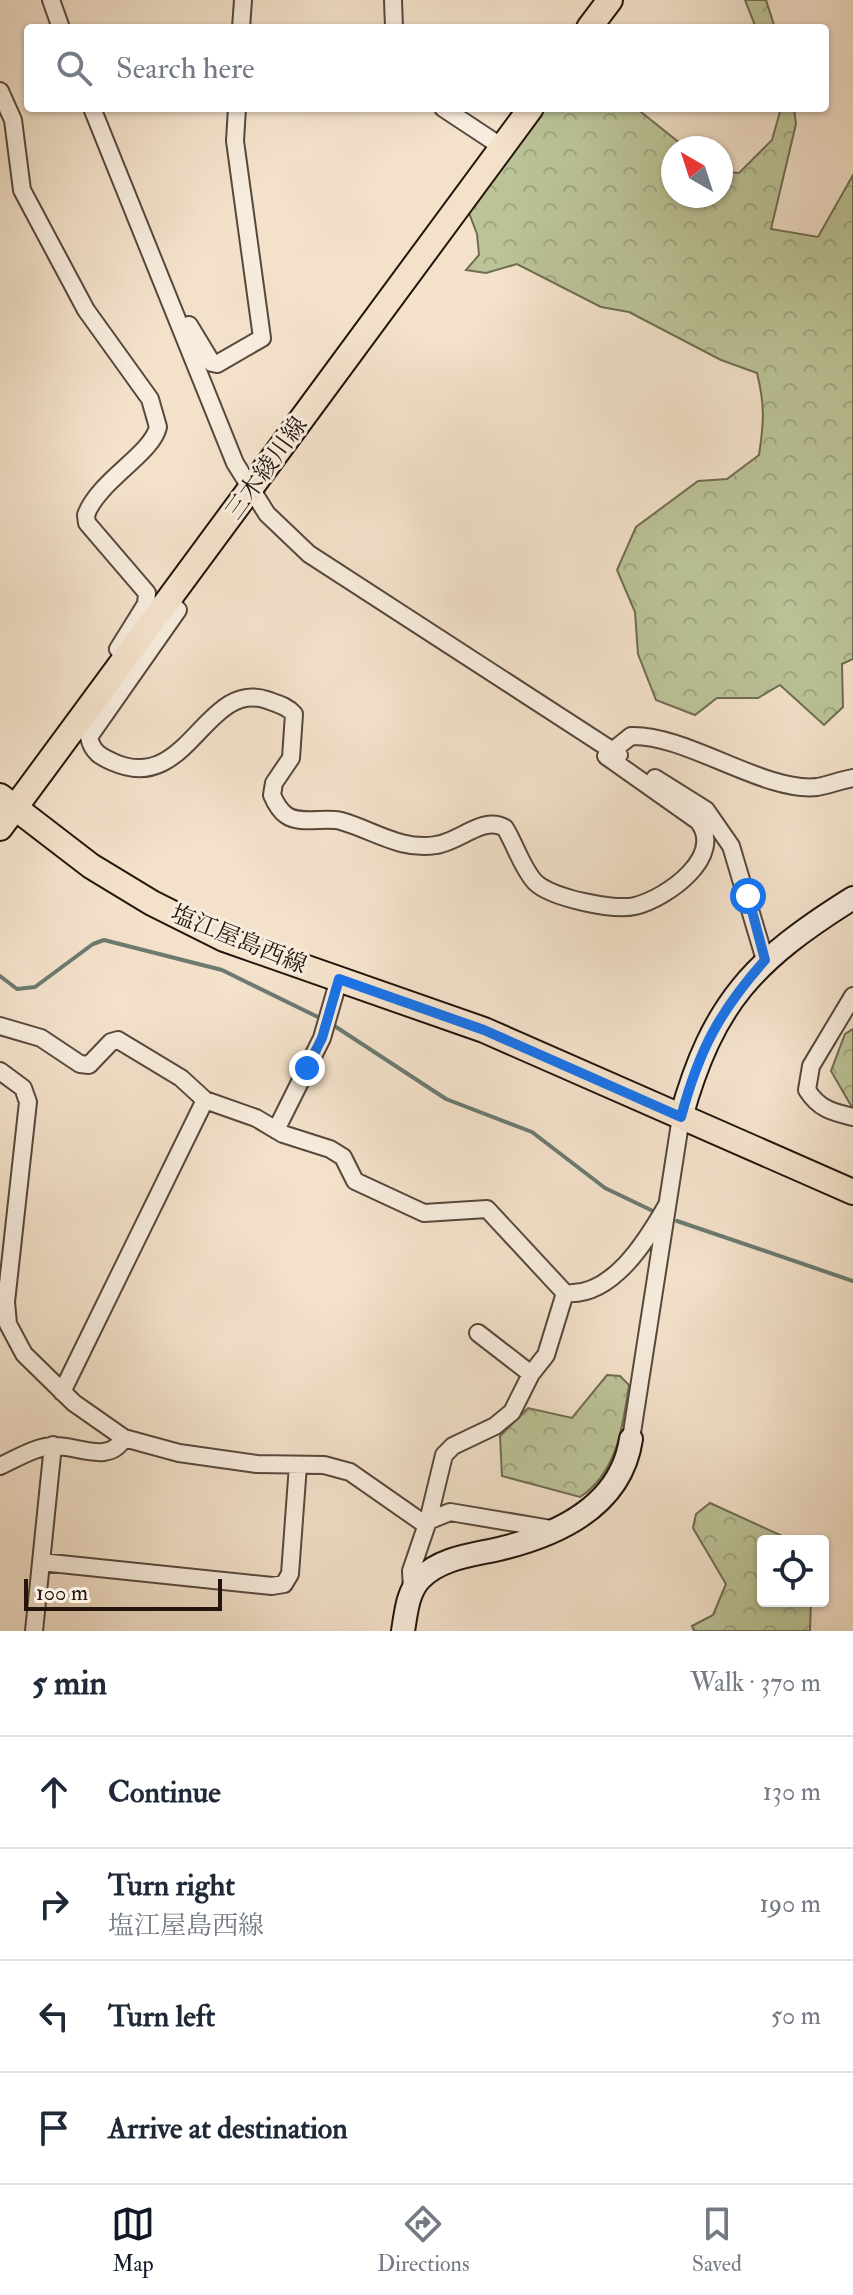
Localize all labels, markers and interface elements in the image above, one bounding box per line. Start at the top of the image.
search box [24,24,829,112]
icon: search [52,46,96,90]
text: Search here [116,50,255,87]
north arrow [661,136,733,208]
street label: 三木綾川線 [219,411,314,526]
route start [730,878,766,914]
street label: 塩江屋島西線 [166,898,311,981]
route end [289,1050,325,1086]
map controls [757,1535,829,1607]
button: locate [757,1535,829,1607]
scale bar [24,1575,222,1611]
text: 100 m [36,1579,88,1607]
text: 5 min [32,1662,107,1705]
text: Walk · 370 m [690,1667,821,1699]
icon: ahead [32,1770,76,1814]
text: Continue [108,1774,221,1811]
text: 130 m [763,1776,821,1808]
text: Turn right [108,1867,235,1904]
icon: right [32,1882,76,1926]
text: 190 m [760,1888,821,1920]
text: 塩江屋島西線 [108,1910,264,1942]
icon: left [32,1994,76,2038]
text: Turn left [108,1998,215,2035]
text: 50 m [771,2000,821,2032]
icon: arrive [32,2106,76,2150]
text: Arrive at destination [108,2110,348,2147]
tab: Map [111,2202,155,2278]
tab: Directions [377,2202,470,2278]
tab: Saved [692,2202,742,2278]

